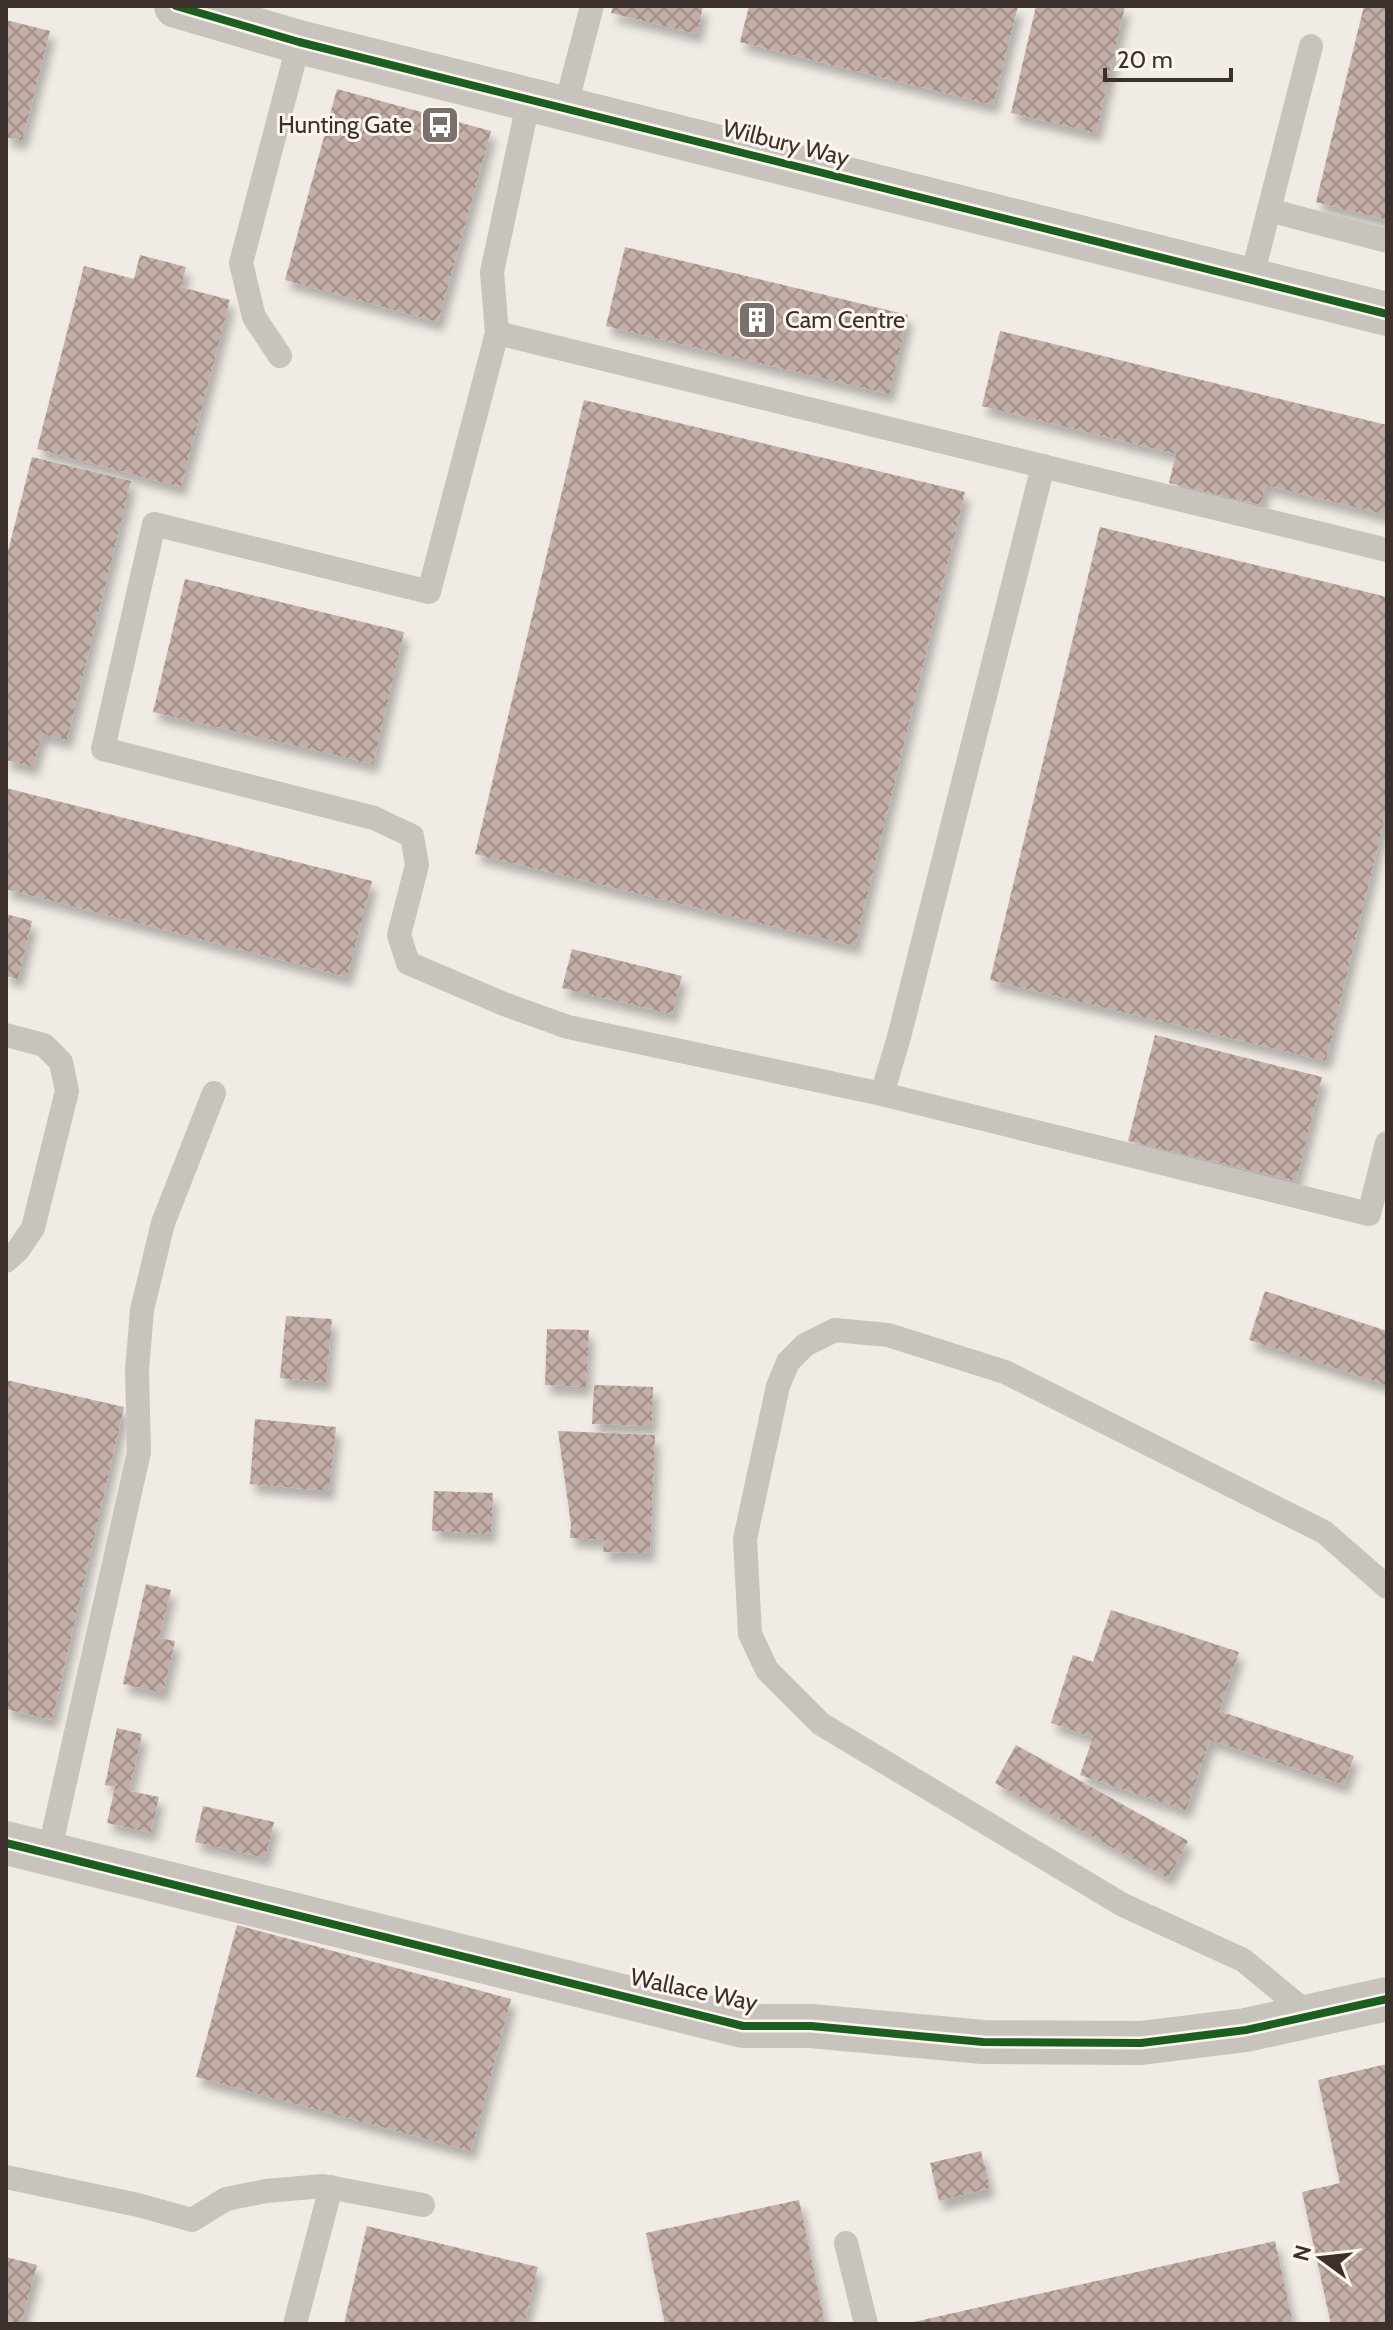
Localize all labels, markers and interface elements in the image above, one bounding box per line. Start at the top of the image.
scale bar [1105,32,1231,82]
text: 20 m [1117,45,1173,74]
bus stop icon: Hunting Gate [419,104,461,146]
place label: Hunting Gate [278,110,412,139]
street label: Wilbury Way [720,113,852,172]
building icon: Cam Centre [736,299,778,341]
place label: Cam Centre [785,305,905,334]
street label: Wallace Way [628,1962,760,2017]
north arrow [1281,2218,1361,2298]
text: N [1287,2242,1317,2264]

